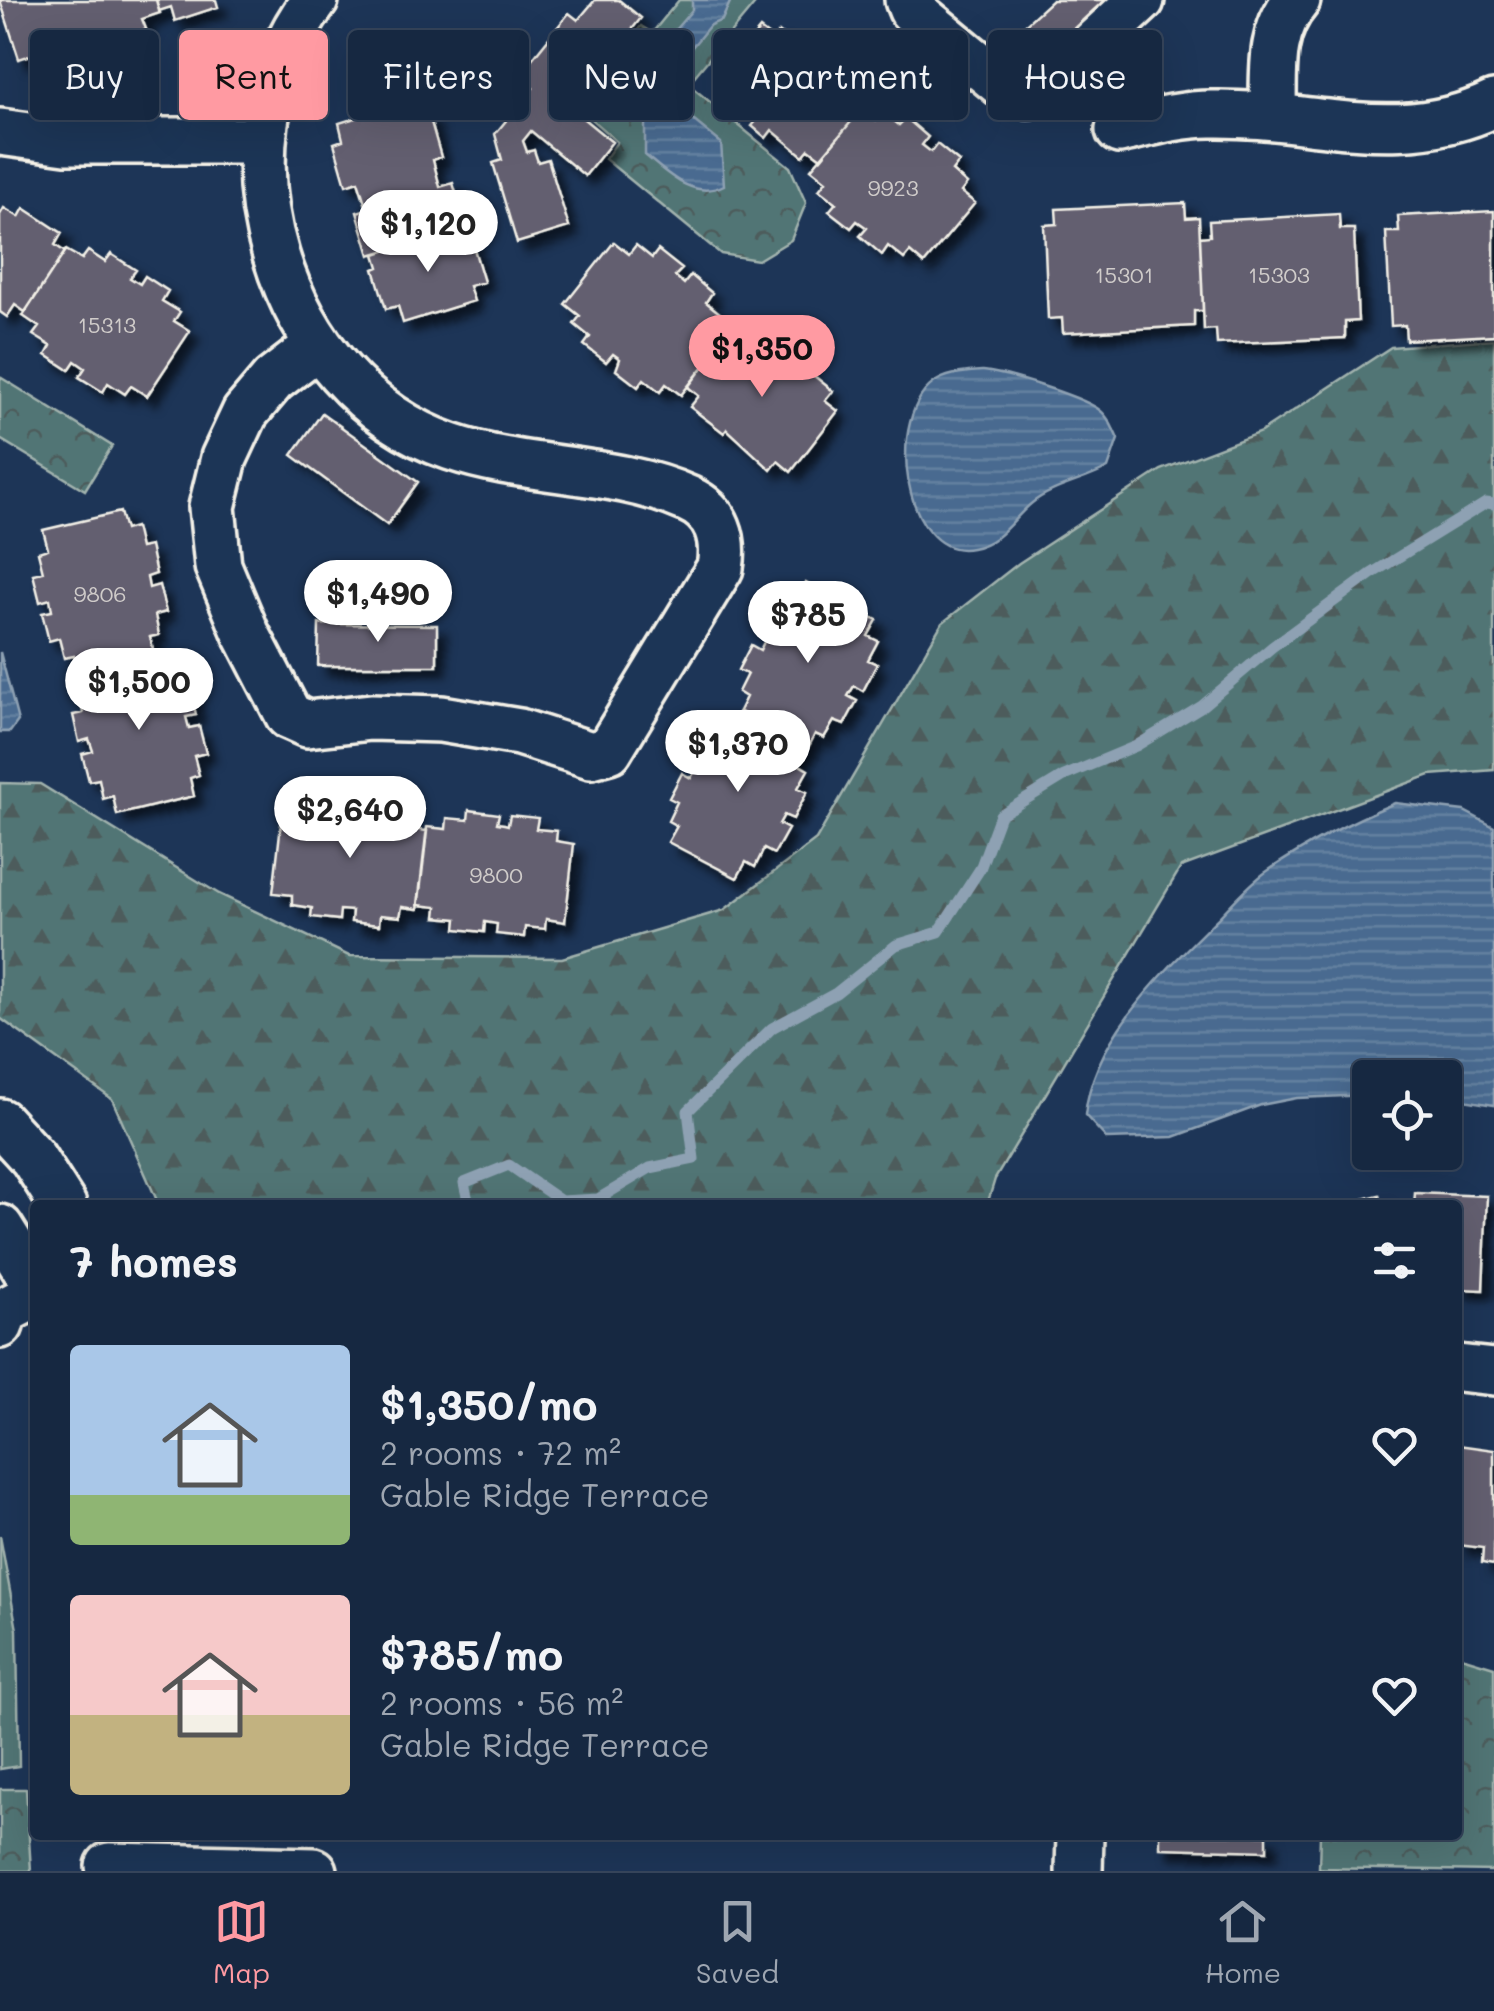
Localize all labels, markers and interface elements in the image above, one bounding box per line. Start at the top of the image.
chip: Buy [30,30,159,120]
chip: Rent [179,30,328,120]
chip: Filters [348,30,529,120]
chip: New [549,30,693,120]
chip: Apartment [713,30,968,120]
chip: House [988,30,1162,120]
house number: 9923 [867,173,919,202]
pin: $1,120 [347,190,509,275]
text: $1,120 [380,201,476,243]
house number: 15301 [1095,260,1153,289]
house number: 15303 [1248,260,1310,289]
house number: 15313 [78,310,136,339]
pin: $1,350 [681,315,843,400]
text: $1,350 [711,326,813,368]
pin: $1,490 [297,560,459,645]
text: $1,490 [326,571,430,613]
house number: 9806 [73,579,127,608]
pin: $785 [749,581,867,666]
text: $785 [770,592,846,634]
pin: $1,500 [58,648,220,733]
text: $1,500 [87,659,191,701]
pin: $1,370 [657,710,819,795]
text: $1,370 [687,721,789,763]
pin: $2,640 [269,776,431,861]
text: $2,640 [296,787,404,829]
house number: 9800 [469,860,523,889]
map controls [1352,1060,1462,1170]
button: locate [1352,1060,1462,1170]
text: 7 homes [70,1233,238,1288]
icon: filters [1367,1233,1422,1288]
text: $1,350/mo [380,1376,598,1431]
icon: home [150,1385,270,1505]
icon: heart [1367,1418,1422,1473]
text: 2 rooms · 72 m² [380,1431,621,1473]
text: Gable Ridge Terrace [380,1473,710,1515]
text: $785/mo [380,1626,563,1681]
icon: home [150,1635,270,1755]
icon: heart [1367,1668,1422,1723]
text: 2 rooms · 56 m² [380,1681,623,1723]
text: Gable Ridge Terrace [380,1723,710,1765]
tab: Map [213,1894,270,1990]
tab: Saved [696,1894,779,1990]
tab: Home [1205,1894,1281,1990]

